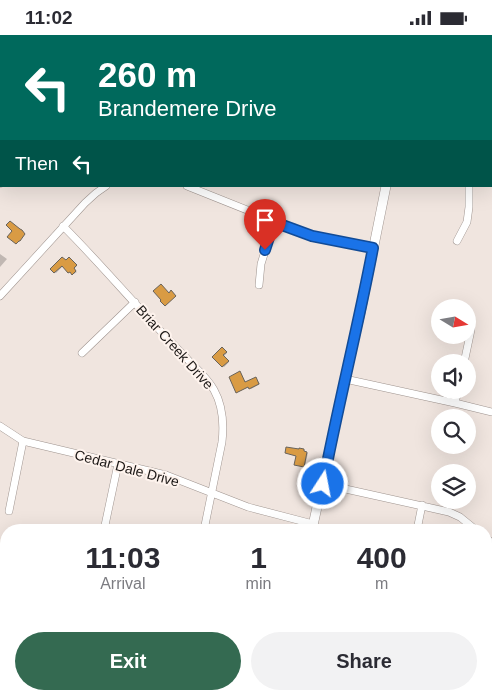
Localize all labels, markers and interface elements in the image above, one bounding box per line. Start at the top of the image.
text: 11:02 [25,7,73,28]
icon: left [15,55,80,120]
text: 260 m [98,55,197,94]
text: Brandemere Drive [98,96,277,121]
icon: left [68,150,96,178]
text: Then [15,153,58,174]
pin [244,199,286,250]
icon: arrive [251,206,279,234]
north arrow [431,299,476,344]
map controls [431,299,476,509]
street label: Briar Creek Drive [133,302,217,392]
button: sound [431,354,476,399]
button: search [431,409,476,454]
street label: Cedar Dale Drive [73,446,181,490]
position arrow [296,457,348,509]
button: layers [431,464,476,509]
text: 11:03 [85,541,160,574]
text: 1 [250,541,267,574]
text: 400 [357,541,407,574]
text: Arrival [100,575,145,592]
text: min [246,575,271,592]
text: m [375,575,388,592]
button: Exit [15,632,241,690]
button: Share [251,632,477,690]

